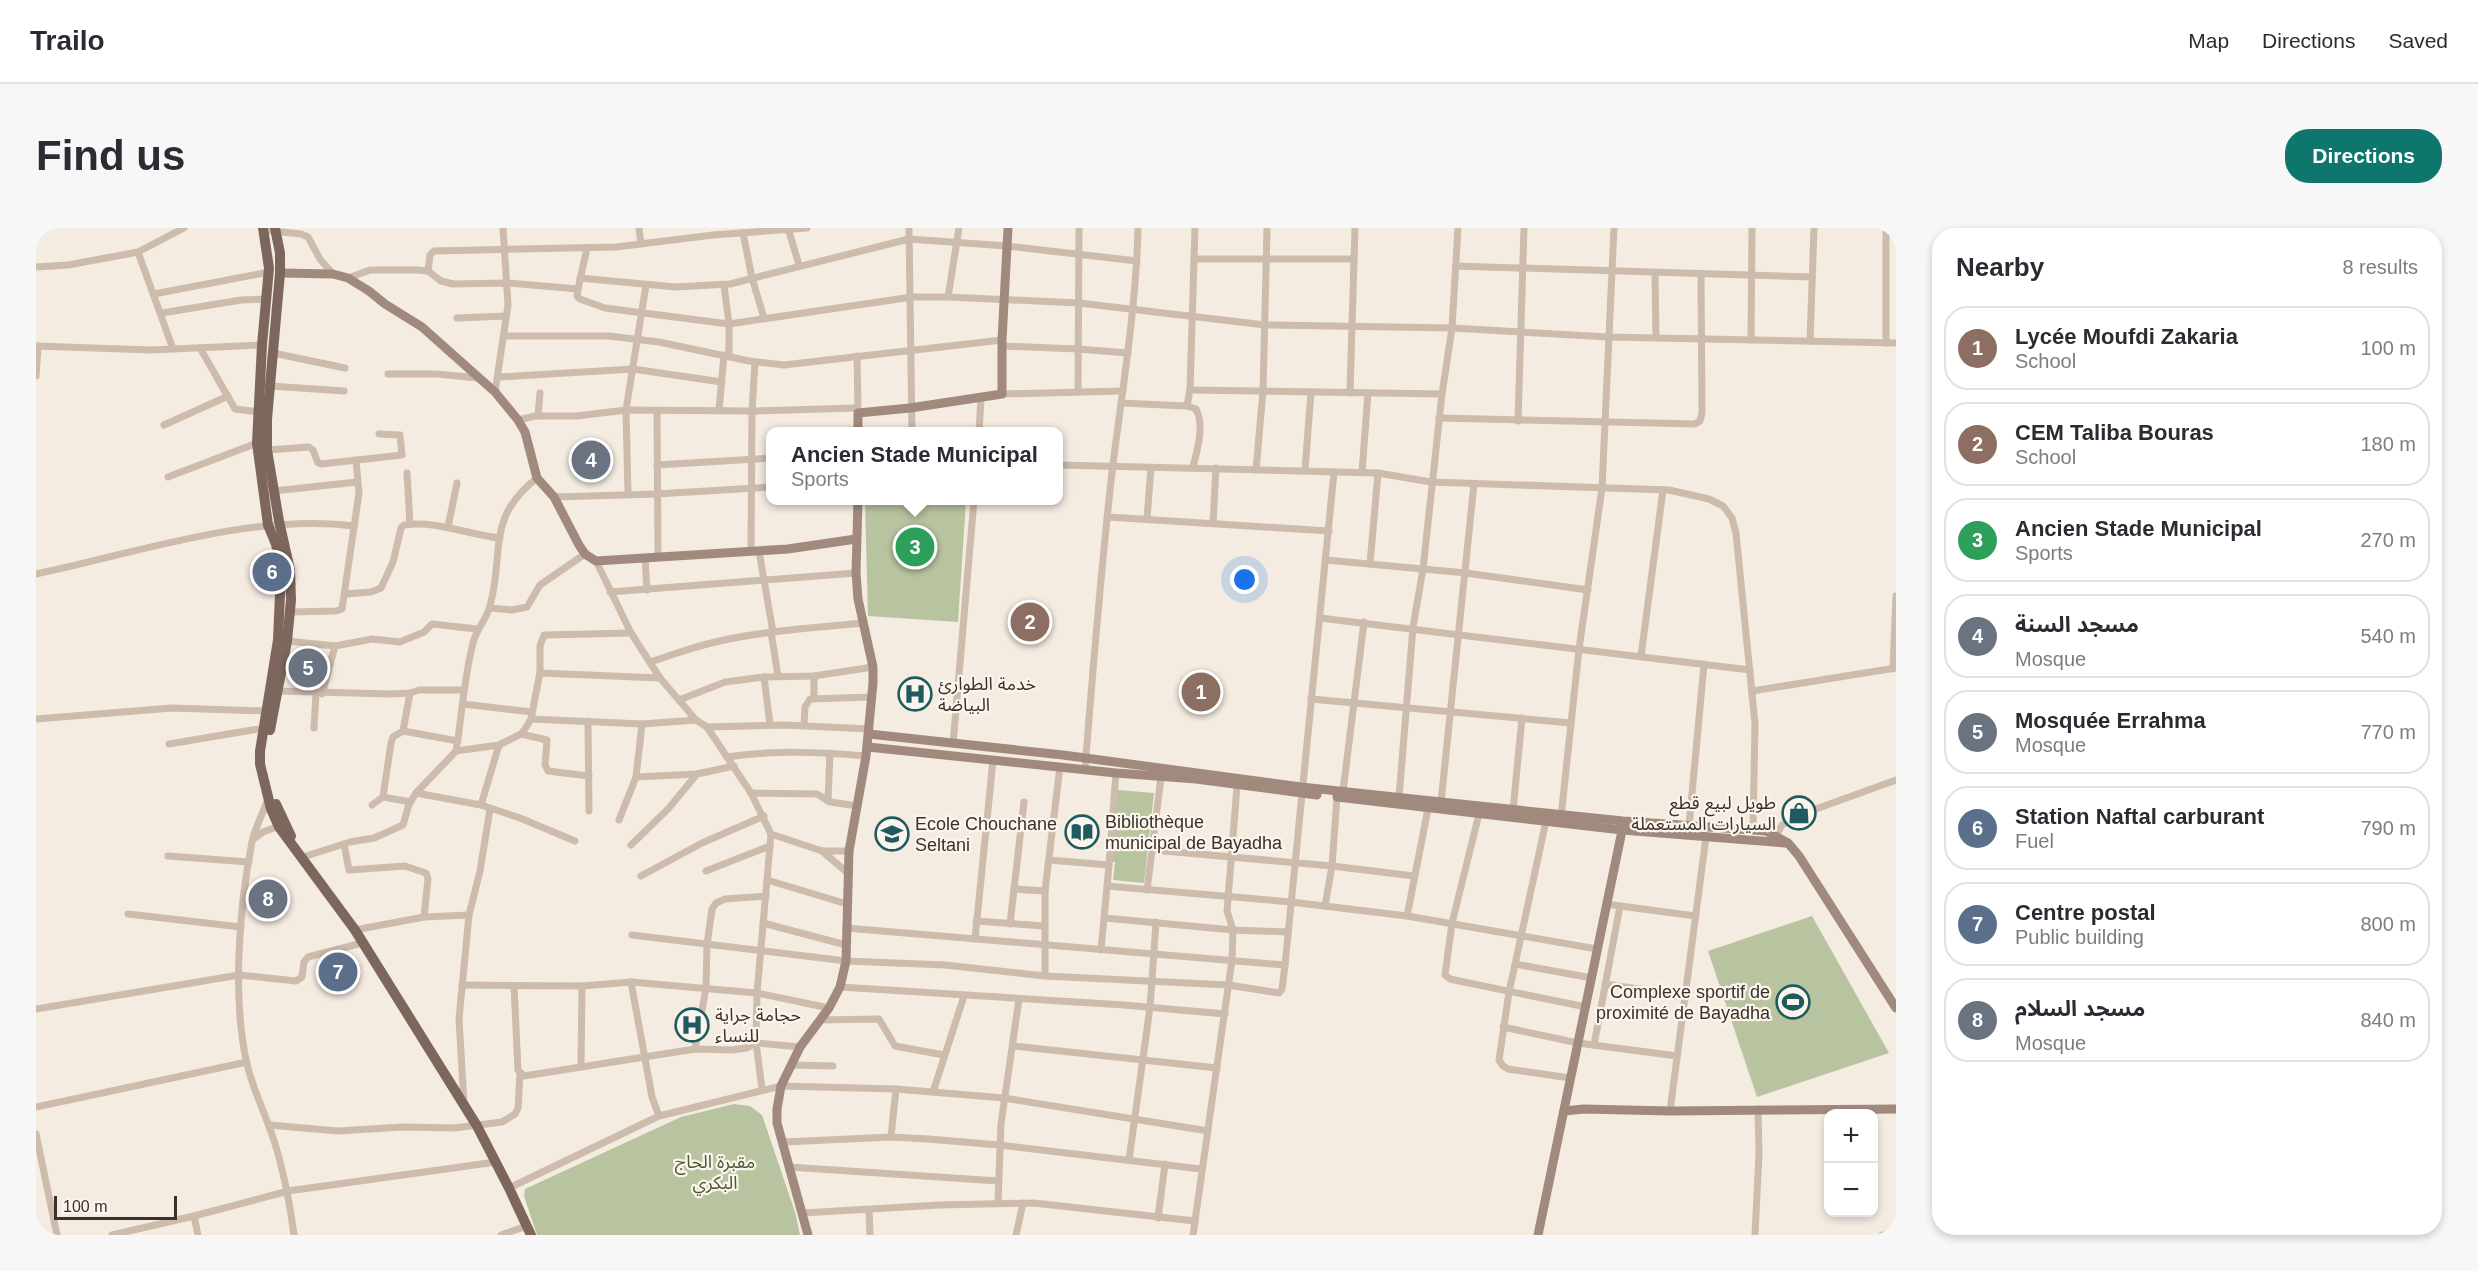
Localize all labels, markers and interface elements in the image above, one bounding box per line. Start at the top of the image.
text: Trailo [30,25,105,56]
text: Map [2188,29,2229,52]
text: Directions [2262,29,2355,52]
text: Saved [2388,29,2448,52]
button: Directions [2285,129,2442,183]
text: Find us [36,132,185,179]
text: Nearby [1956,252,2044,282]
text: 8 results [2342,256,2418,278]
text: Lycée Moufdi Zakaria [2015,324,2238,349]
text: 1 [1972,337,1983,359]
text: 100 m [2360,337,2416,359]
text: School [2015,350,2076,372]
text: CEM Taliba Bouras [2015,420,2214,445]
popup [766,427,1063,505]
text: 2 [1972,433,1983,455]
text: 180 m [2360,433,2416,455]
pin: 4 [572,438,610,482]
text: Ancien Stade Municipal [791,442,1038,467]
text: School [2015,446,2076,468]
text: Sports [791,468,849,490]
text: Ancien Stade Municipal [2015,516,2262,541]
pin: 3 [896,524,934,570]
text: 3 [1972,529,1983,551]
text: 270 m [2360,529,2416,551]
text: Sports [2015,542,2073,564]
pin: 6 [252,550,292,594]
your location [1230,565,1259,594]
pin: 2 [1010,600,1050,644]
text: مسجد السنة [2015,612,2139,637]
text: 4 [1972,625,1983,647]
text: 540 m [2360,625,2416,647]
pin: 5 [288,646,328,690]
text: Mosque [2015,648,2086,670]
pin: 1 [1182,670,1220,714]
place label: خدمة الطوارئ البياضة [938,674,1036,715]
hospital icon: خدمة الطوارئ البياضة [897,676,933,712]
text: Mosquée Errahma [2015,708,2206,733]
text: 5 [1972,721,1983,743]
text: 770 m [2360,721,2416,743]
text: Mosque [2015,734,2086,756]
place label: طويل لبيع قطع السيارات المستعملة [1631,793,1776,835]
shop icon: طويل لبيع قطع السيارات المستعملة [1781,795,1817,831]
text: Station Naftal carburant [2015,804,2264,829]
place label: Bibliothèque municipal de Bayadha [1105,812,1283,853]
place label: Ecole Chouchane Seltani [915,814,1057,855]
library icon: Bibliothèque municipal de Bayadha [1064,814,1100,850]
school or university icon: Ecole Chouchane Seltani [874,816,910,852]
text: 6 [1972,817,1983,839]
text: 790 m [2360,817,2416,839]
text: Fuel [2015,830,2054,852]
pin: 8 [248,876,288,922]
text: Centre postal [2015,900,2156,925]
text: 7 [1972,913,1983,935]
text: 800 m [2360,913,2416,935]
text: Public building [2015,926,2144,948]
pin: 7 [318,950,358,994]
place label: Complexe sportif de proximité de Bayadha [1596,982,1771,1023]
sports icon: Complexe sportif de proximité de Bayadha [1775,984,1811,1020]
text: مسجد السلام [2015,996,2145,1021]
place label: حجامة جراية للنساء [715,1005,801,1046]
hospital icon: حجامة جراية للنساء [674,1007,710,1043]
text: 8 [1972,1009,1983,1031]
text: 840 m [2360,1009,2416,1031]
text: Mosque [2015,1032,2086,1054]
map controls [1824,1109,1878,1217]
button: + [1824,1109,1878,1163]
park label: مقبرة الحاج البكري [675,1152,755,1196]
button: − [1824,1163,1878,1217]
scale bar [54,1193,177,1220]
text: 100 m [63,1198,107,1215]

